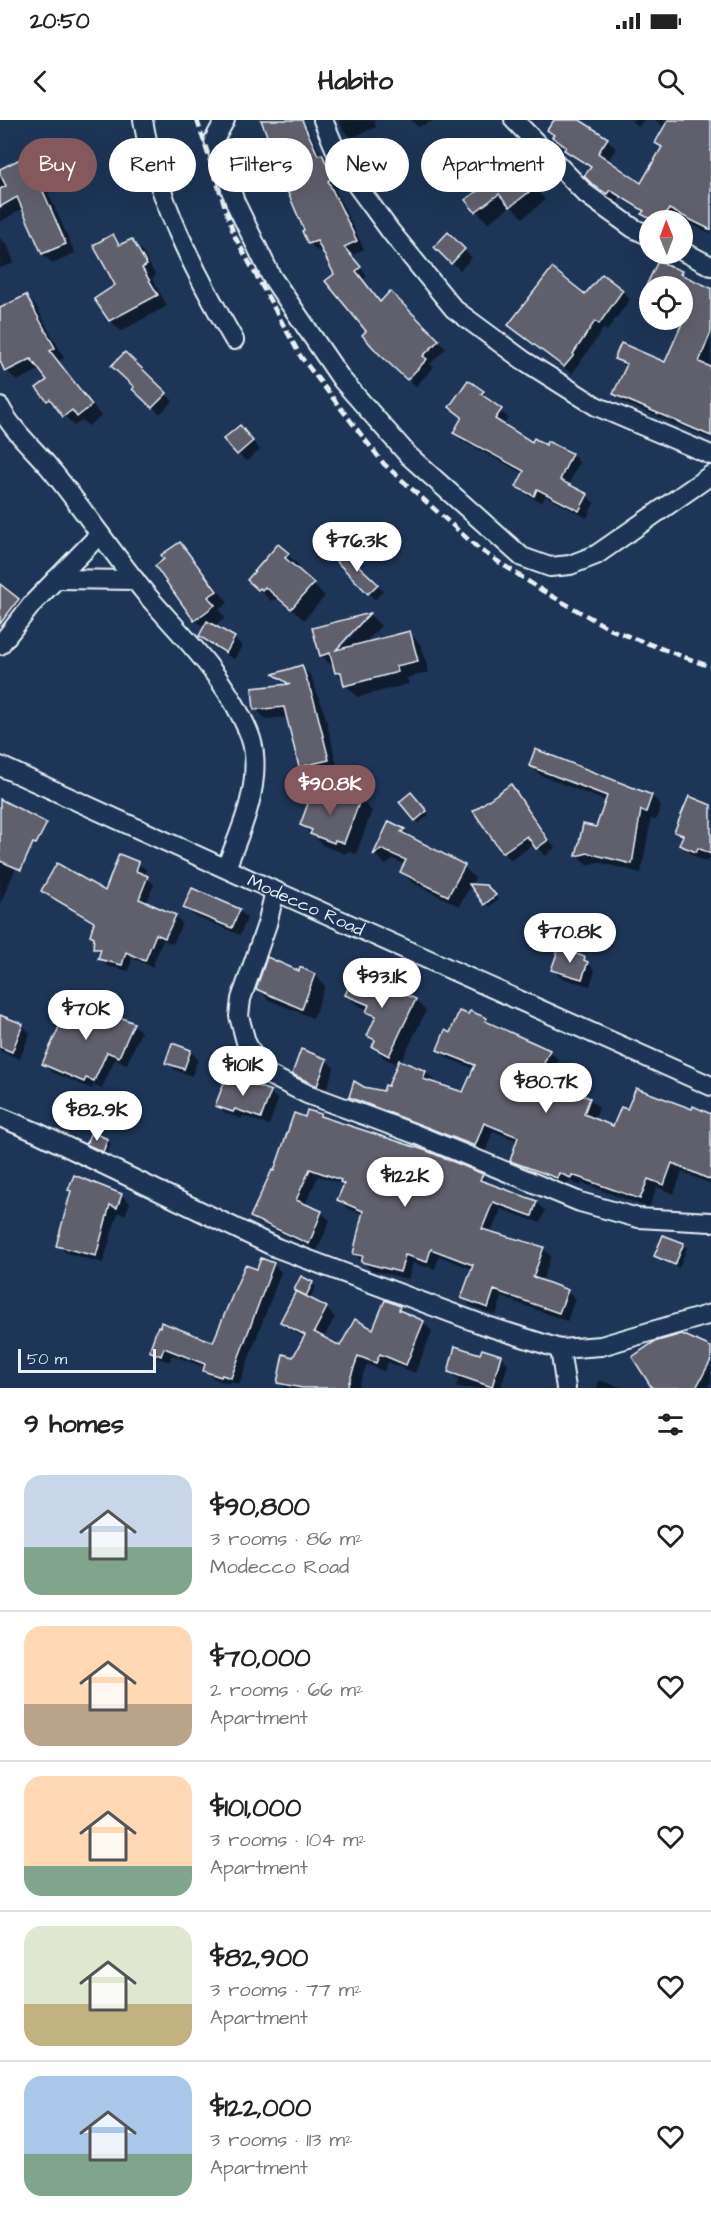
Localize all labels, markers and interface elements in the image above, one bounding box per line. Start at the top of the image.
text: 20:50 [30,6,90,37]
text: Habito [318,62,393,100]
icon: back [24,65,57,98]
icon: search [654,65,687,98]
chip: Buy [18,138,97,192]
chip: Rent [109,138,196,192]
chip: Filters [208,138,313,192]
chip: New [325,138,409,192]
chip: Apartment [421,138,566,192]
north arrow [639,210,693,264]
map controls [639,210,693,330]
button: locate [639,276,693,330]
pin: $76.3K [308,522,406,573]
text: $76.3K [326,527,388,555]
pin: $90.8K [281,765,379,816]
text: $90.8K [298,770,362,798]
street label: Modecco Road [243,868,368,942]
pin: $70.8K [521,913,619,964]
text: $70.8K [538,918,602,946]
pin: $93.1K [333,958,431,1009]
text: $93.1K [357,963,407,991]
pin: $70K [50,990,122,1041]
text: $70K [62,995,110,1023]
pin: $101K [201,1046,285,1097]
text: $101K [223,1051,263,1079]
pin: $80.7K [497,1063,595,1114]
text: $80.7K [514,1068,578,1096]
pin: $82.9K [48,1091,146,1142]
text: $82.9K [66,1096,128,1124]
pin: $122K [363,1157,447,1208]
text: $122K [381,1162,429,1190]
scale bar [18,1346,156,1374]
text: 50 m [27,1348,67,1370]
text: 9 homes [24,1406,124,1442]
icon: filters [654,1408,687,1441]
text: $90,800 [210,1489,310,1525]
icon: home [72,1499,144,1571]
icon: heart [654,1519,687,1552]
text: 3 rooms · 86 m² [210,1525,363,1553]
text: Modecco Road [210,1553,349,1581]
text: $70,000 [210,1640,311,1676]
icon: home [72,1650,144,1722]
icon: heart [654,1670,687,1703]
text: 2 rooms · 66 m² [210,1676,364,1704]
text: Apartment [210,1704,308,1732]
text: $101,000 [210,1790,301,1826]
icon: home [72,1800,144,1872]
icon: heart [654,1820,687,1853]
text: 3 rooms · 104 m² [210,1826,366,1854]
text: Apartment [210,1854,308,1882]
text: $82,900 [210,1940,308,1976]
icon: home [72,1950,144,2022]
icon: heart [654,1970,687,2003]
text: 3 rooms · 77 m² [210,1976,362,2004]
text: Apartment [210,2004,308,2032]
text: $122,000 [210,2090,311,2126]
icon: home [72,2100,144,2172]
icon: heart [654,2120,687,2153]
text: 3 rooms · 113 m² [210,2126,353,2154]
text: Apartment [210,2154,308,2182]

